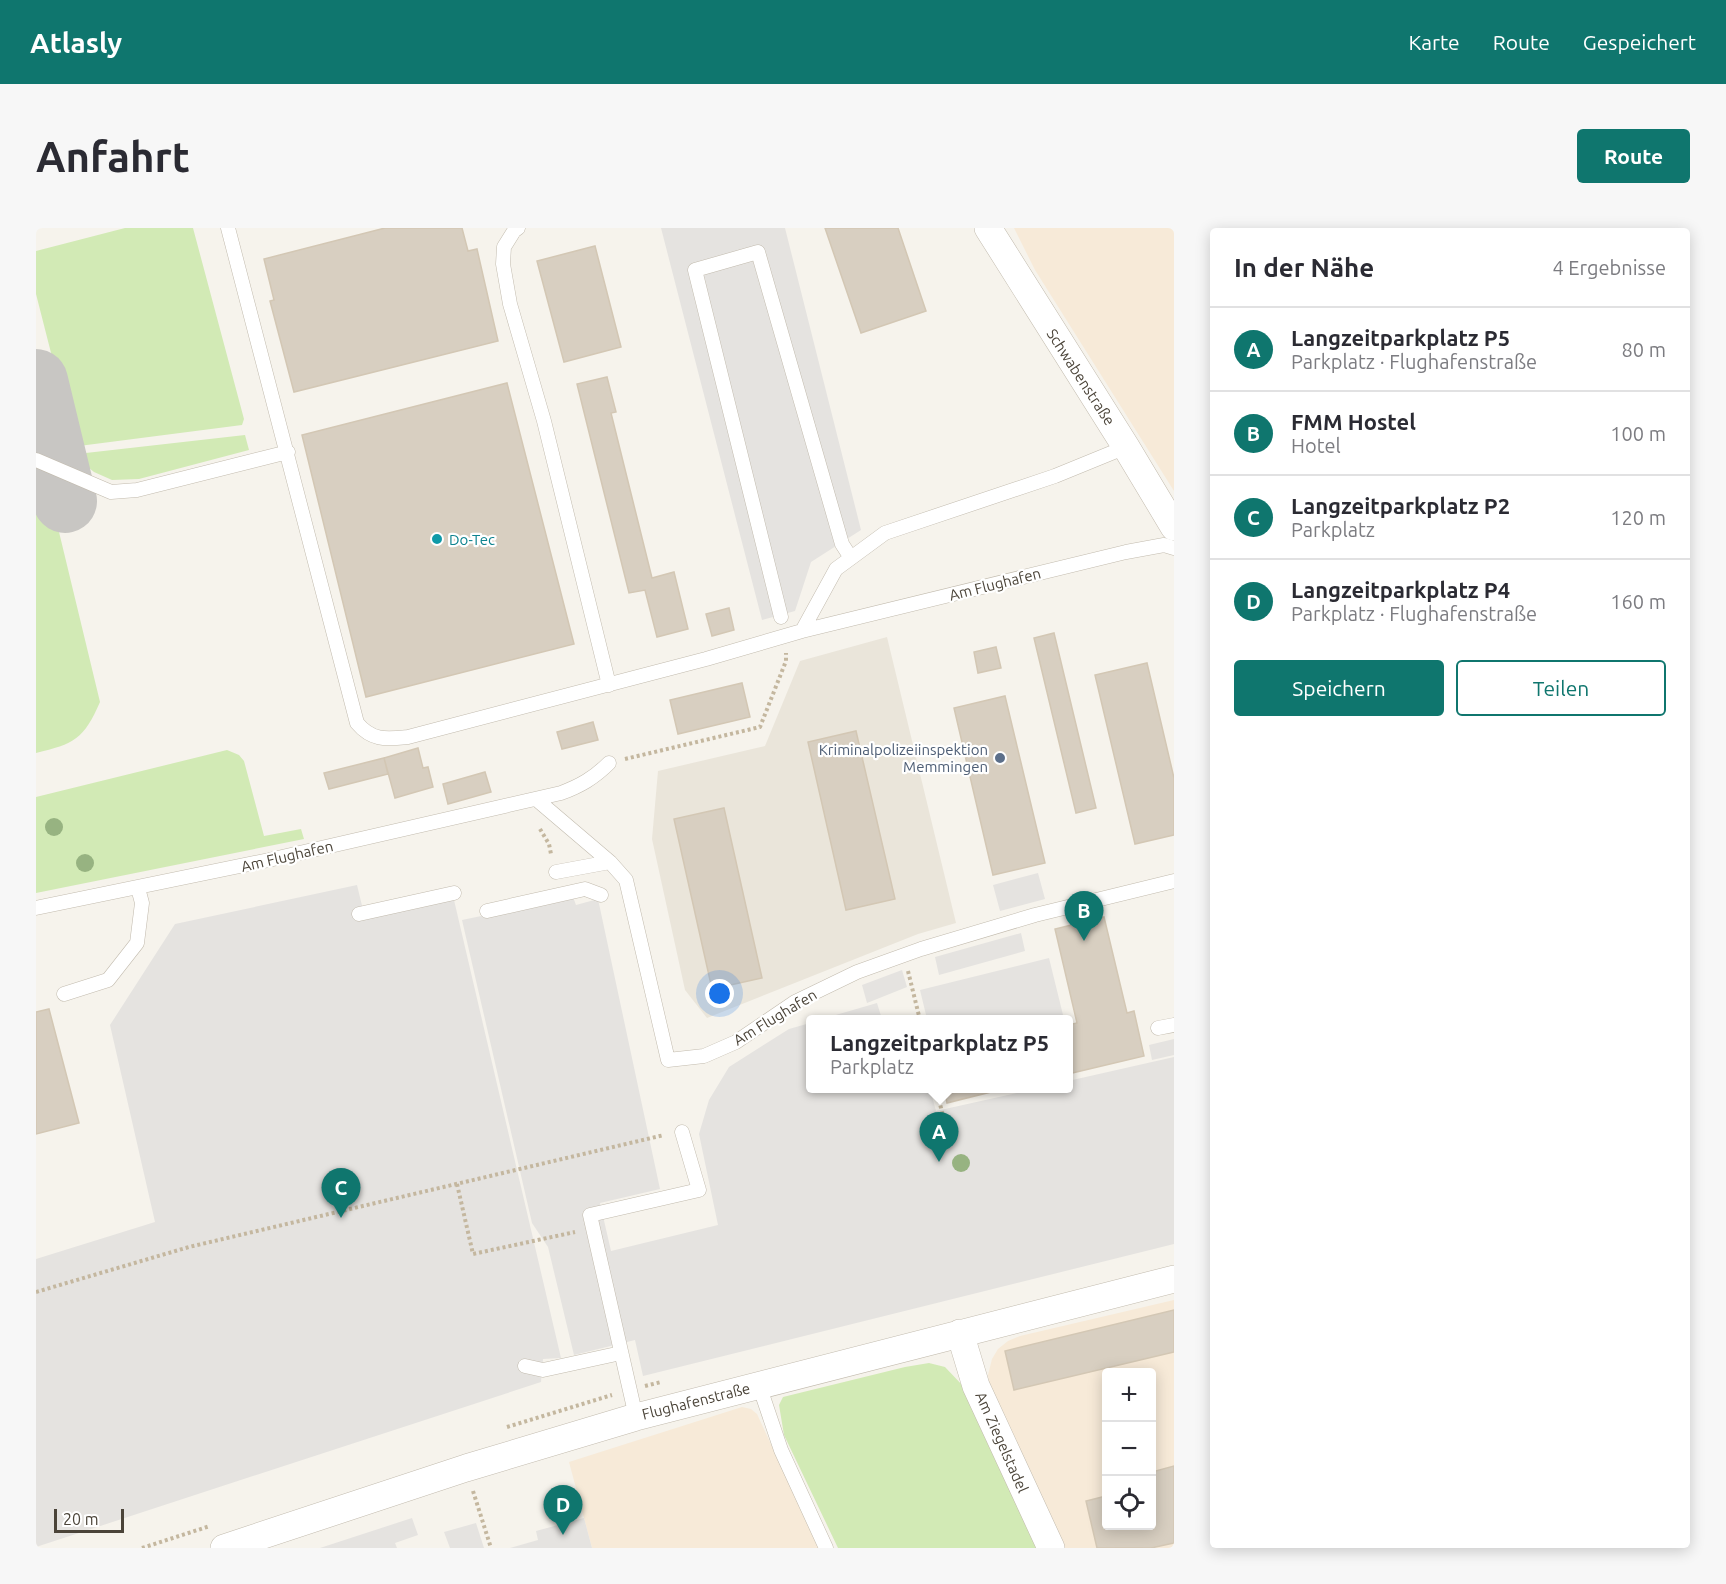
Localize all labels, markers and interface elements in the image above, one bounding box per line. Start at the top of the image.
text: Atlasly [30,27,122,58]
text: Karte [1408,30,1460,54]
text: Route [1493,30,1550,54]
text: Gespeichert [1583,30,1696,54]
button: Route [1577,129,1690,183]
text: Anfahrt [36,133,190,180]
text: In der Nähe [1234,253,1374,282]
text: 4 Ergebnisse [1552,256,1666,279]
text: Langzeitparkplatz P5 [1291,325,1510,350]
street label: Schwabenstraße [1044,326,1118,428]
text: A [1246,338,1261,361]
text: 80 m [1622,338,1666,361]
text: Parkplatz · Flughafenstraße [1291,350,1537,373]
text: FMM Hostel [1291,409,1416,434]
text: B [1247,422,1260,445]
text: 100 m [1610,422,1666,445]
text: Hotel [1291,434,1341,457]
text: Langzeitparkplatz P2 [1291,493,1510,518]
text: C [1247,506,1260,529]
text: 120 m [1610,506,1666,529]
text: Parkplatz [1291,518,1375,541]
place label: Do-Tec [449,531,495,548]
marker: Do-Tec [430,532,444,546]
street label: Am Flughafen [947,564,1043,604]
text: Langzeitparkplatz P4 [1291,577,1510,602]
text: D [1246,590,1261,613]
text: 160 m [1610,590,1666,613]
text: Parkplatz · Flughafenstraße [1291,602,1537,625]
button: Speichern [1234,660,1444,716]
button: Teilen [1456,660,1666,716]
place label: Kriminalpolizeiinspektion Memmingen [819,741,988,775]
marker: Kriminalpolizeiinspektion Memmingen [993,751,1007,765]
street label: Am Flughafen [239,837,335,875]
pin: B [1064,892,1104,941]
your location [705,979,734,1008]
street label: Am Flughafen [730,986,820,1048]
popup [806,1015,1073,1093]
text: Langzeitparkplatz P5 [830,1030,1049,1055]
text: Parkplatz [830,1055,914,1078]
pin: A [920,1112,958,1162]
pin: C [322,1168,360,1218]
map controls [1102,1368,1156,1530]
button: + [1102,1368,1156,1422]
street label: Flughafenstraße [640,1379,752,1423]
street label: Am Ziegelstadel [972,1389,1032,1495]
button: − [1102,1422,1156,1476]
button: locate [1102,1476,1156,1530]
pin: D [544,1486,582,1535]
scale bar [54,1506,124,1534]
text: 20 m [63,1510,99,1528]

